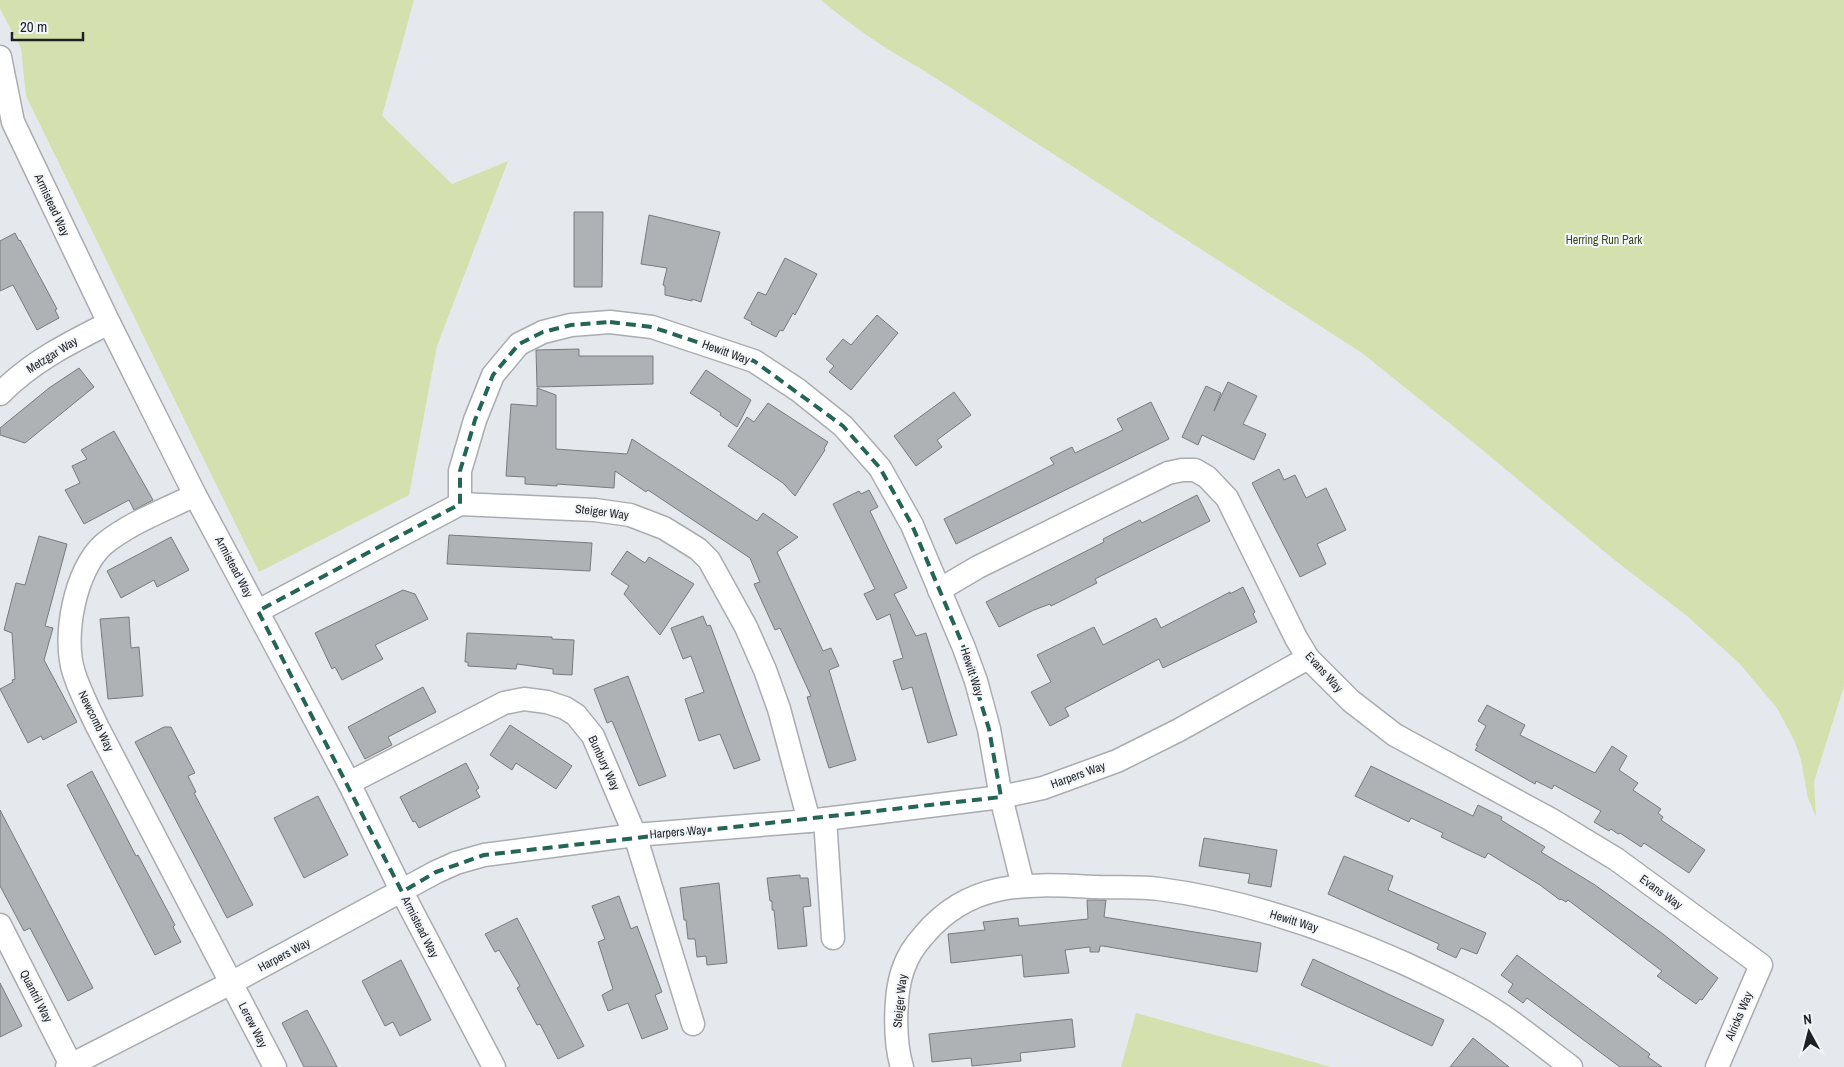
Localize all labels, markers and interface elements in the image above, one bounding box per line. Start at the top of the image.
scale bar [12,10,84,42]
text: 20 m [20,16,47,37]
street label: Armistead Way [30,170,73,239]
park label: Herring Run Park [1566,232,1642,248]
street label: Metzgar Way [23,333,81,377]
street label: Hewitt Way [700,336,752,368]
street label: Steiger Way [574,501,630,523]
street label: Armistead Way [211,533,257,600]
street label: Hewitt Way [957,646,987,698]
street label: Evans Way [1302,648,1347,696]
street label: Newcomb Way [74,688,118,754]
street label: Bunbury Way [584,733,624,793]
street label: Harpers Way [1048,758,1108,792]
street label: Harpers Way [649,822,707,842]
street label: Evans Way [1636,871,1686,913]
street label: Armistead Way [397,893,442,961]
street label: Hewitt Way [1268,906,1320,936]
street label: Harpers Way [255,935,313,975]
street label: Quantril Way [16,967,56,1025]
street label: Steiger Way [889,973,911,1029]
street label: Alricks Way [1721,989,1756,1044]
street label: Lerew Way [235,1000,271,1050]
north arrow [1784,1007,1834,1057]
text: N [1802,1010,1813,1029]

